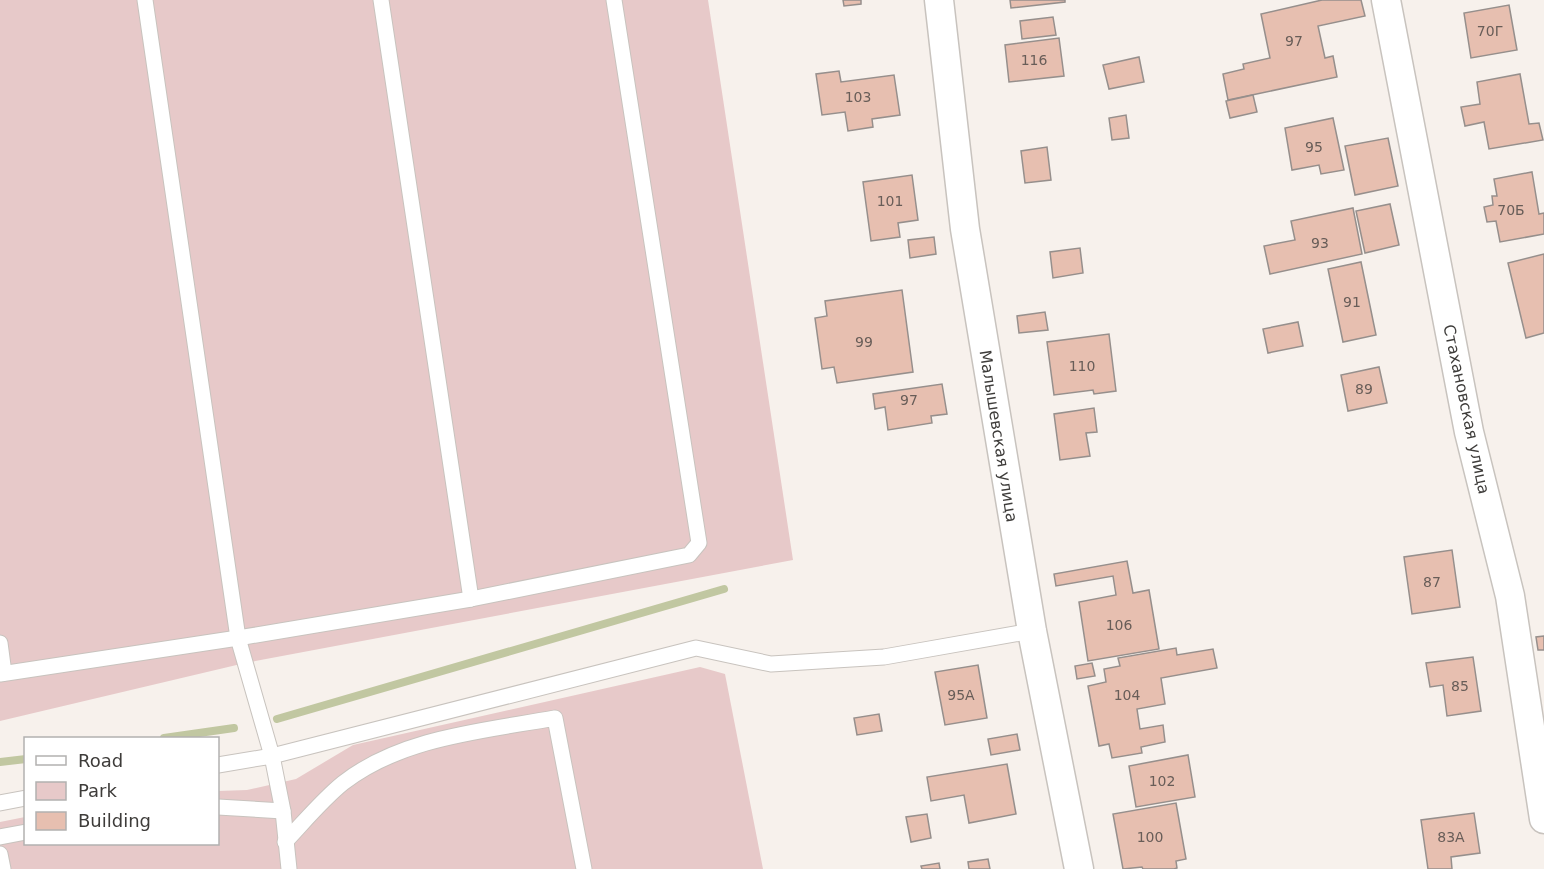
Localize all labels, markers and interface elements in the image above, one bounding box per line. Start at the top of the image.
house number: 70Г [1477,23,1503,39]
house number: 97 [1285,33,1303,49]
house number: 116 [1021,52,1047,68]
house number: 103 [845,89,871,105]
house number: 95 [1305,139,1323,155]
house number: 101 [877,193,903,209]
house number: 70Б [1497,202,1525,218]
house number: 93 [1311,235,1329,251]
house number: 91 [1343,294,1361,310]
street label: Стахановская улица [1439,323,1494,496]
house number: 99 [855,334,873,350]
street label: Малышевская улица [976,349,1022,524]
house number: 110 [1069,358,1095,374]
house number: 89 [1355,381,1373,397]
house number: 97 [900,392,918,408]
house number: 87 [1423,574,1441,590]
house number: 106 [1106,617,1132,633]
house number: 85 [1451,678,1469,694]
house number: 95А [947,687,975,703]
house number: 104 [1114,687,1140,703]
legend [24,737,219,845]
text: Road [78,750,123,771]
house number: 102 [1149,773,1175,789]
text: Park [78,780,117,801]
text: Building [78,810,151,831]
house number: 100 [1137,829,1163,845]
house number: 83А [1437,829,1465,845]

